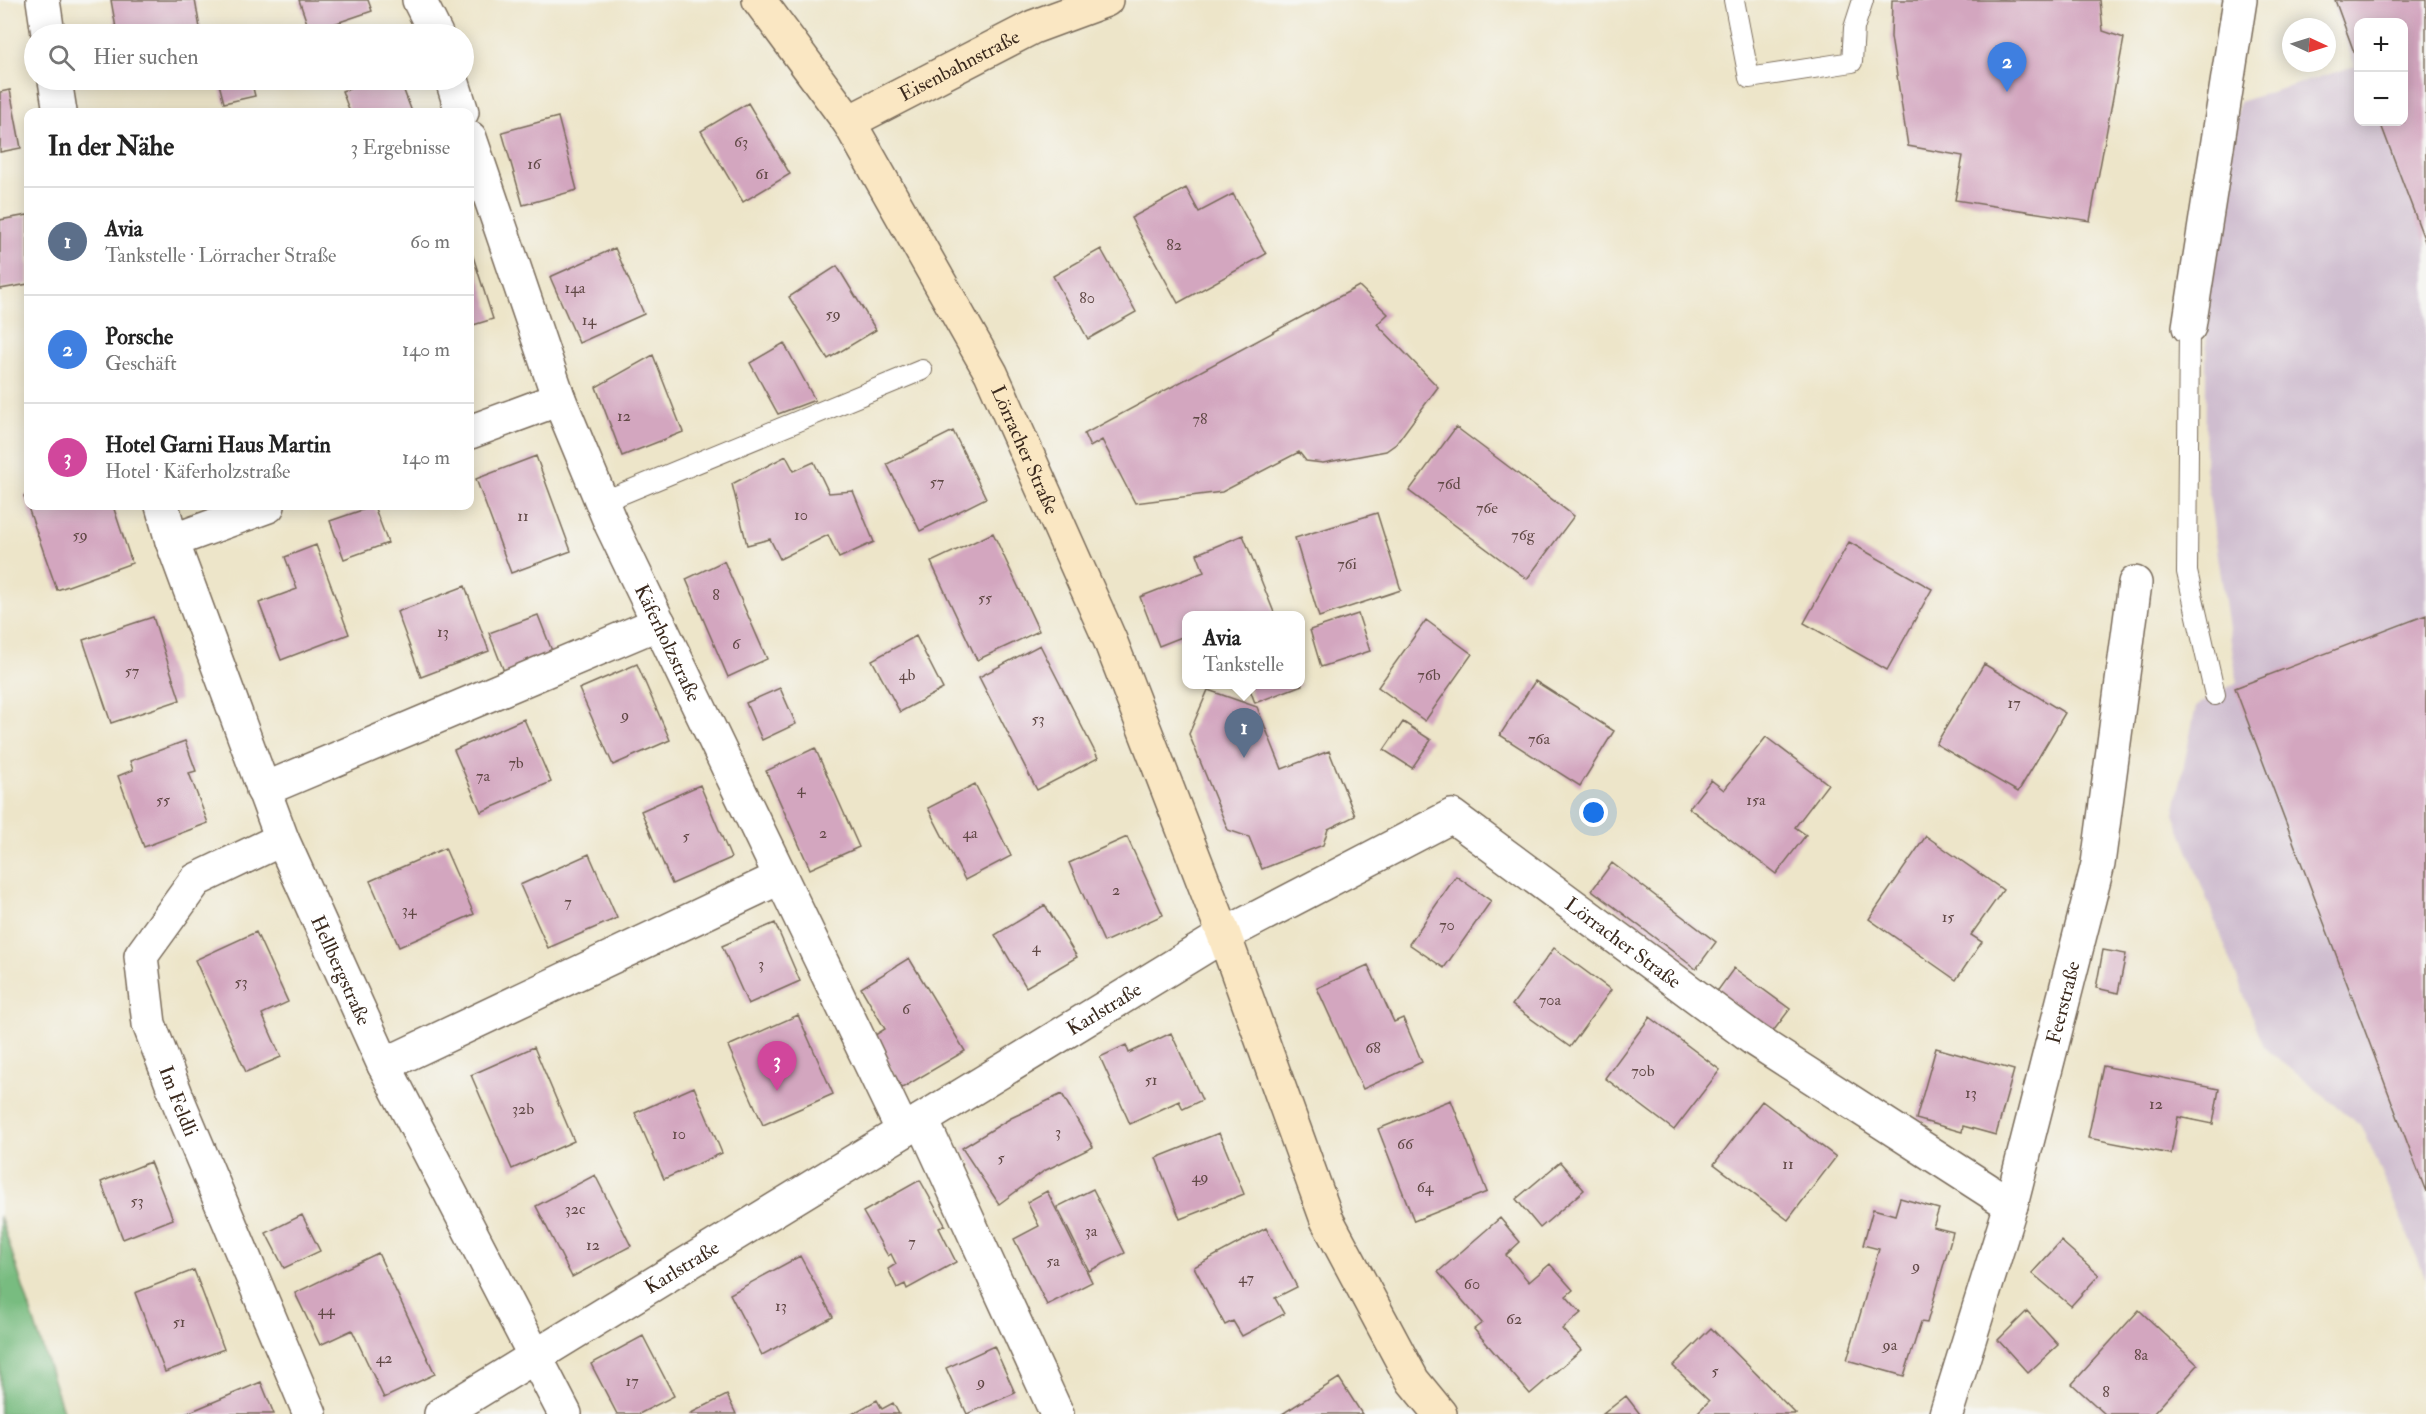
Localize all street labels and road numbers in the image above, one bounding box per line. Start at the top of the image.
street label: Eisenbahnstraße [895,24,1024,107]
street label: Lörracher Straße [985,382,1064,518]
street label: Käferholzstraße [629,580,707,706]
street label: Lörracher Straße [1560,892,1686,994]
street label: Hellbergstraße [305,911,376,1029]
street label: Feerstraße [2041,958,2086,1046]
street label: Karlstraße [1062,977,1146,1041]
street label: Im Feldli [153,1062,204,1140]
street label: Karlstraße [640,1235,724,1300]

